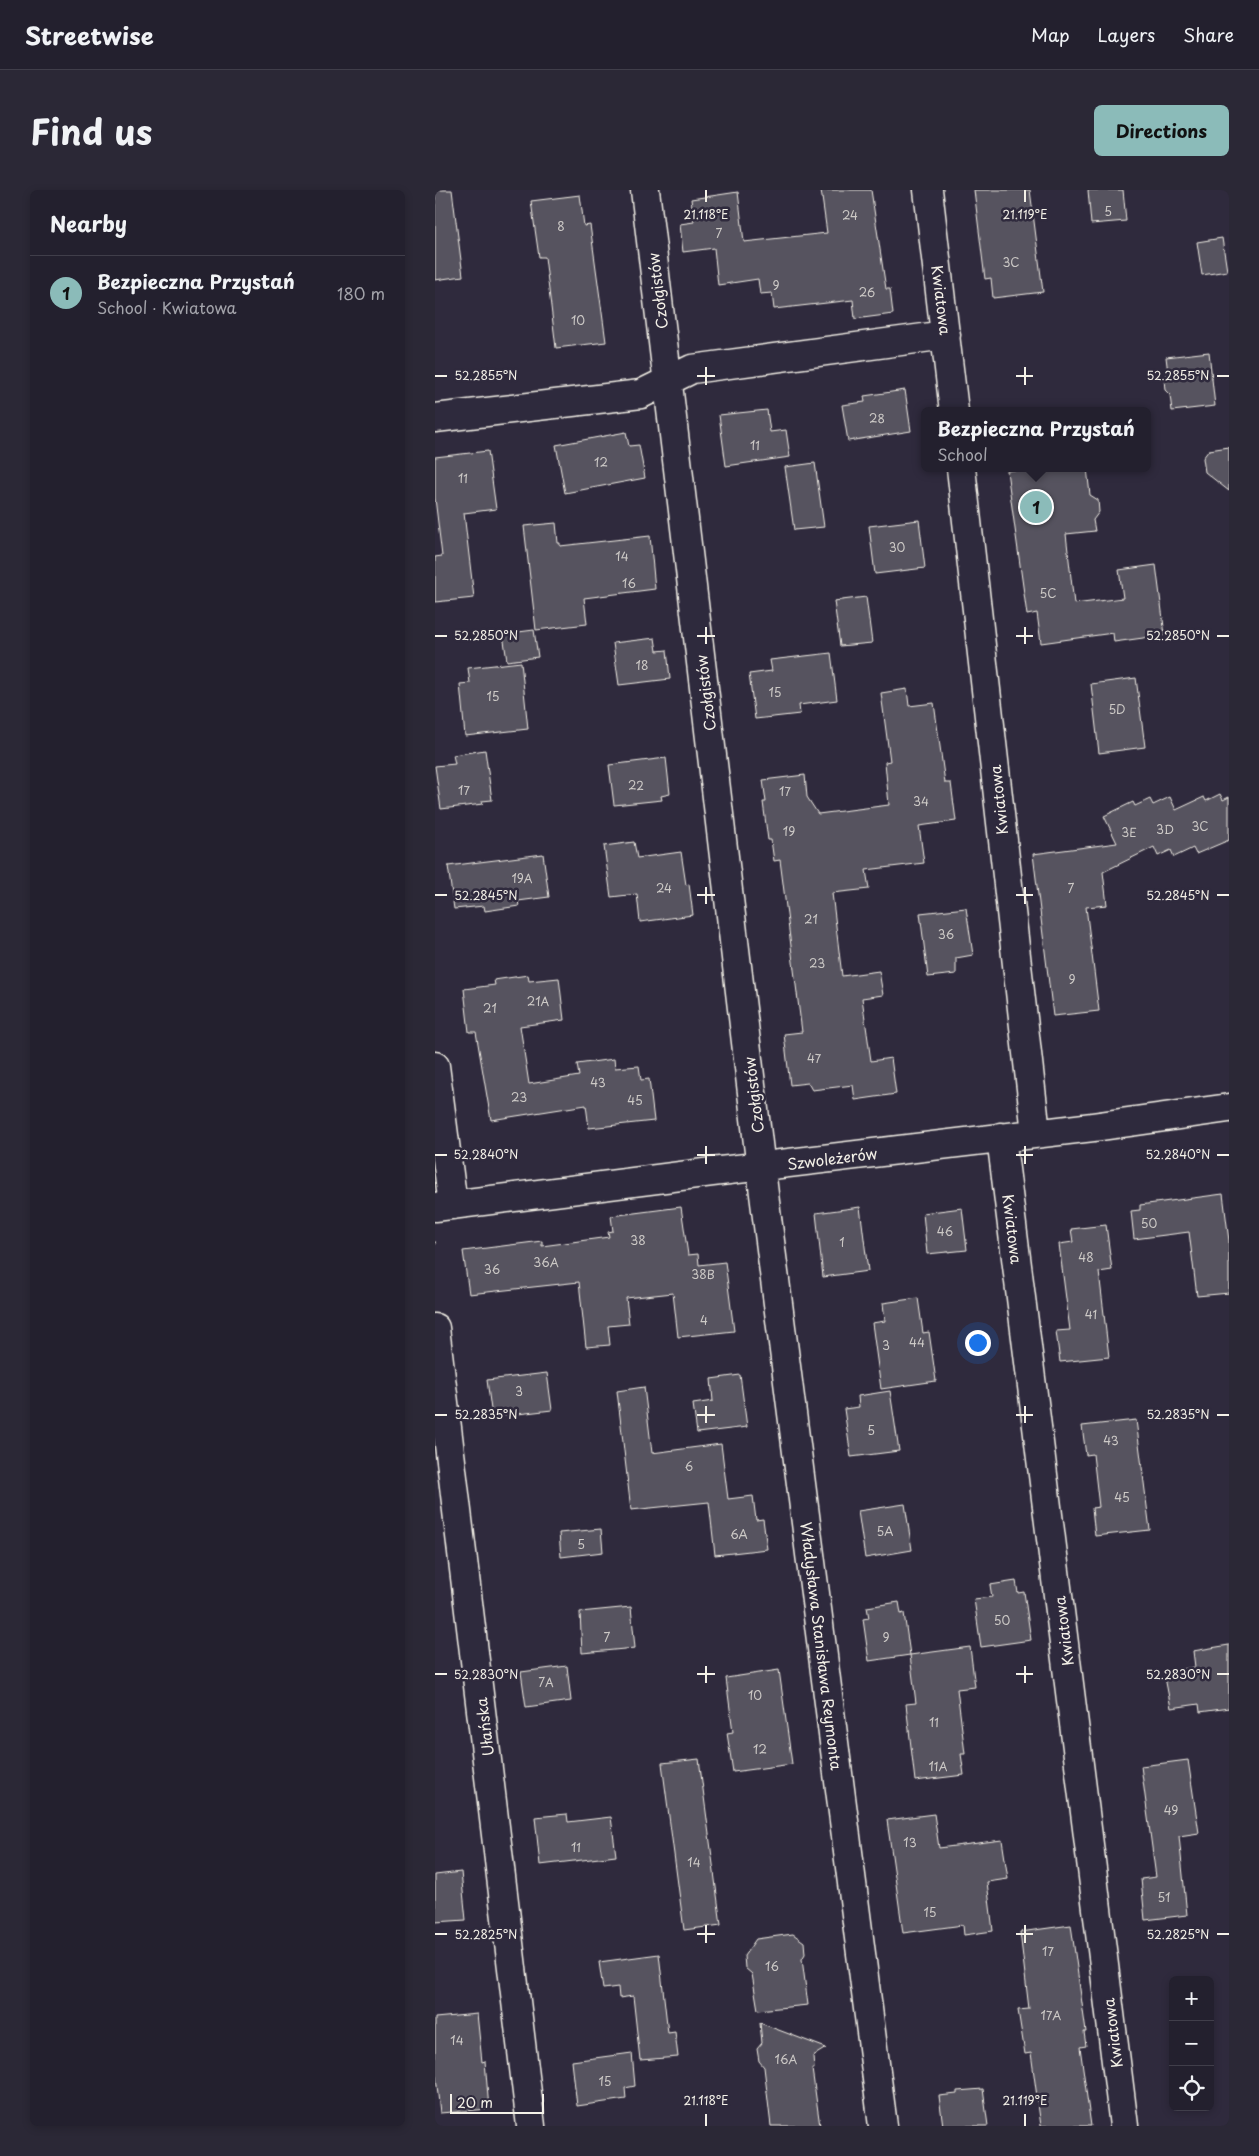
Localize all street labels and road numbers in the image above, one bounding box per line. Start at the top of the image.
street label: Czołgistów [641,251,673,330]
street label: Kwiatowa [926,264,958,337]
street label: Czołgistów [689,653,721,732]
street label: Kwiatowa [983,763,1013,836]
street label: Czołgistów [737,1055,769,1134]
street label: Szwoleżerów [786,1141,879,1175]
street label: Kwiatowa [997,1193,1029,1266]
street label: Władysława Stanisława Reymonta [795,1521,849,1772]
street label: Kwiatowa [1047,1594,1079,1667]
street label: Ułańska [469,1696,499,1758]
street label: Kwiatowa [1096,1996,1128,2069]

